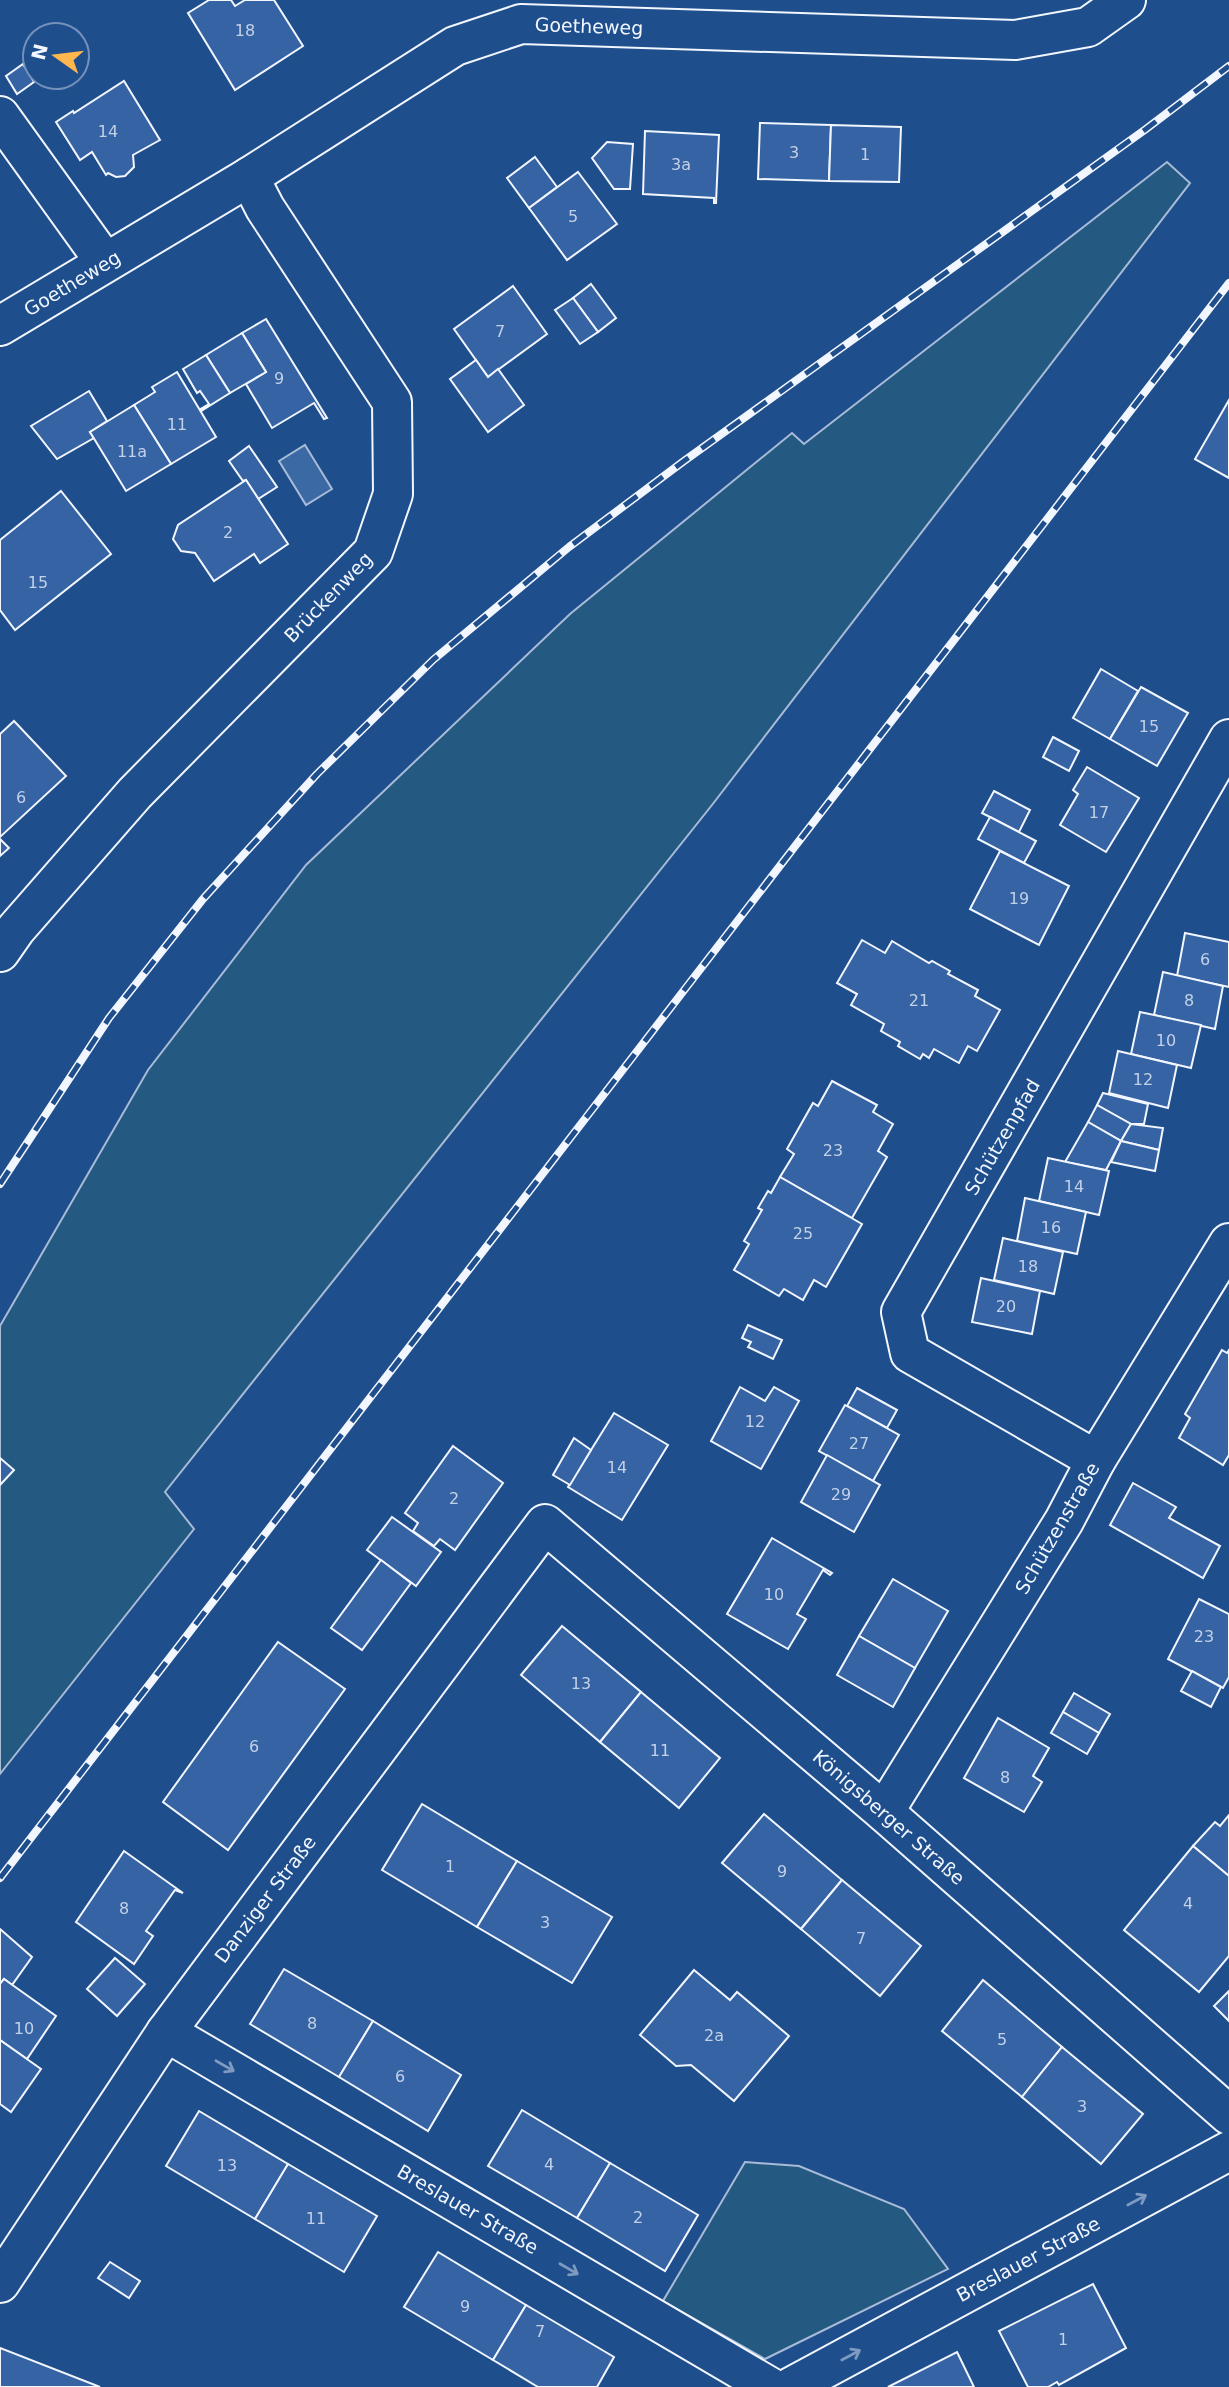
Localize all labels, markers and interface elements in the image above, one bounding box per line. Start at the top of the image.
street label: Goetheweg [534,13,644,39]
north arrow [21,21,91,91]
house number: 18 [235,21,255,40]
text: N [27,42,52,62]
house number: 14 [98,122,118,141]
house number: 3 [789,143,799,162]
house number: 1 [860,145,870,164]
house number: 3a [671,155,691,174]
house number: 5 [568,207,578,226]
street label: Goetheweg [20,246,124,320]
house number: 7 [495,322,505,341]
house number: 9 [274,369,284,388]
house number: 11 [167,415,187,434]
house number: 11a [117,442,147,461]
house number: 2 [223,523,233,542]
street label: Brückenweg [280,547,376,647]
house number: 15 [28,573,48,592]
house number: 15 [1139,717,1159,736]
house number: 6 [16,788,26,807]
house number: 17 [1089,803,1109,822]
house number: 19 [1009,889,1029,908]
house number: 6 [1200,950,1210,969]
house number: 21 [909,991,929,1010]
house number: 8 [1184,991,1194,1010]
house number: 10 [1156,1031,1176,1050]
house number: 12 [1133,1070,1153,1089]
street label: Schützenpfad [960,1075,1044,1199]
house number: 23 [823,1141,843,1160]
house number: 14 [1064,1177,1084,1196]
house number: 16 [1041,1218,1061,1237]
house number: 25 [793,1224,813,1243]
house number: 18 [1018,1257,1038,1276]
house number: 20 [996,1297,1016,1316]
house number: 12 [745,1412,765,1431]
house number: 27 [849,1434,869,1453]
house number: 14 [607,1458,627,1477]
street label: Schützenstraße [1010,1458,1104,1598]
house number: 29 [831,1485,851,1504]
house number: 2 [449,1489,459,1508]
house number: 10 [764,1585,784,1604]
house number: 23 [1194,1627,1214,1646]
house number: 13 [571,1674,591,1693]
house number: 6 [249,1737,259,1756]
house number: 11 [650,1741,670,1760]
street label: Königsberger Straße [809,1745,969,1889]
house number: 8 [1000,1768,1010,1787]
street label: Danziger Straße [210,1831,320,1967]
house number: 1 [445,1857,455,1876]
house number: 9 [777,1862,787,1881]
house number: 4 [1183,1894,1193,1913]
house number: 8 [119,1899,129,1918]
house number: 3 [540,1913,550,1932]
house number: 7 [856,1929,866,1948]
house number: 8 [307,2014,317,2033]
house number: 10 [14,2019,34,2038]
house number: 2a [704,2026,724,2045]
house number: 5 [997,2030,1007,2049]
one-way arrow [214,2060,234,2074]
house number: 6 [395,2067,405,2086]
house number: 3 [1077,2097,1087,2116]
house number: 4 [544,2155,554,2174]
house number: 13 [217,2156,237,2175]
street label: Breslauer Straße [394,2160,542,2258]
one-way arrow [1127,2193,1147,2207]
house number: 2 [633,2208,643,2227]
house number: 11 [306,2209,326,2228]
street label: Breslauer Straße [953,2212,1103,2306]
one-way arrow [558,2262,578,2276]
house number: 9 [460,2297,470,2316]
house number: 7 [535,2322,545,2341]
house number: 1 [1058,2330,1068,2349]
one-way arrow [840,2347,861,2361]

